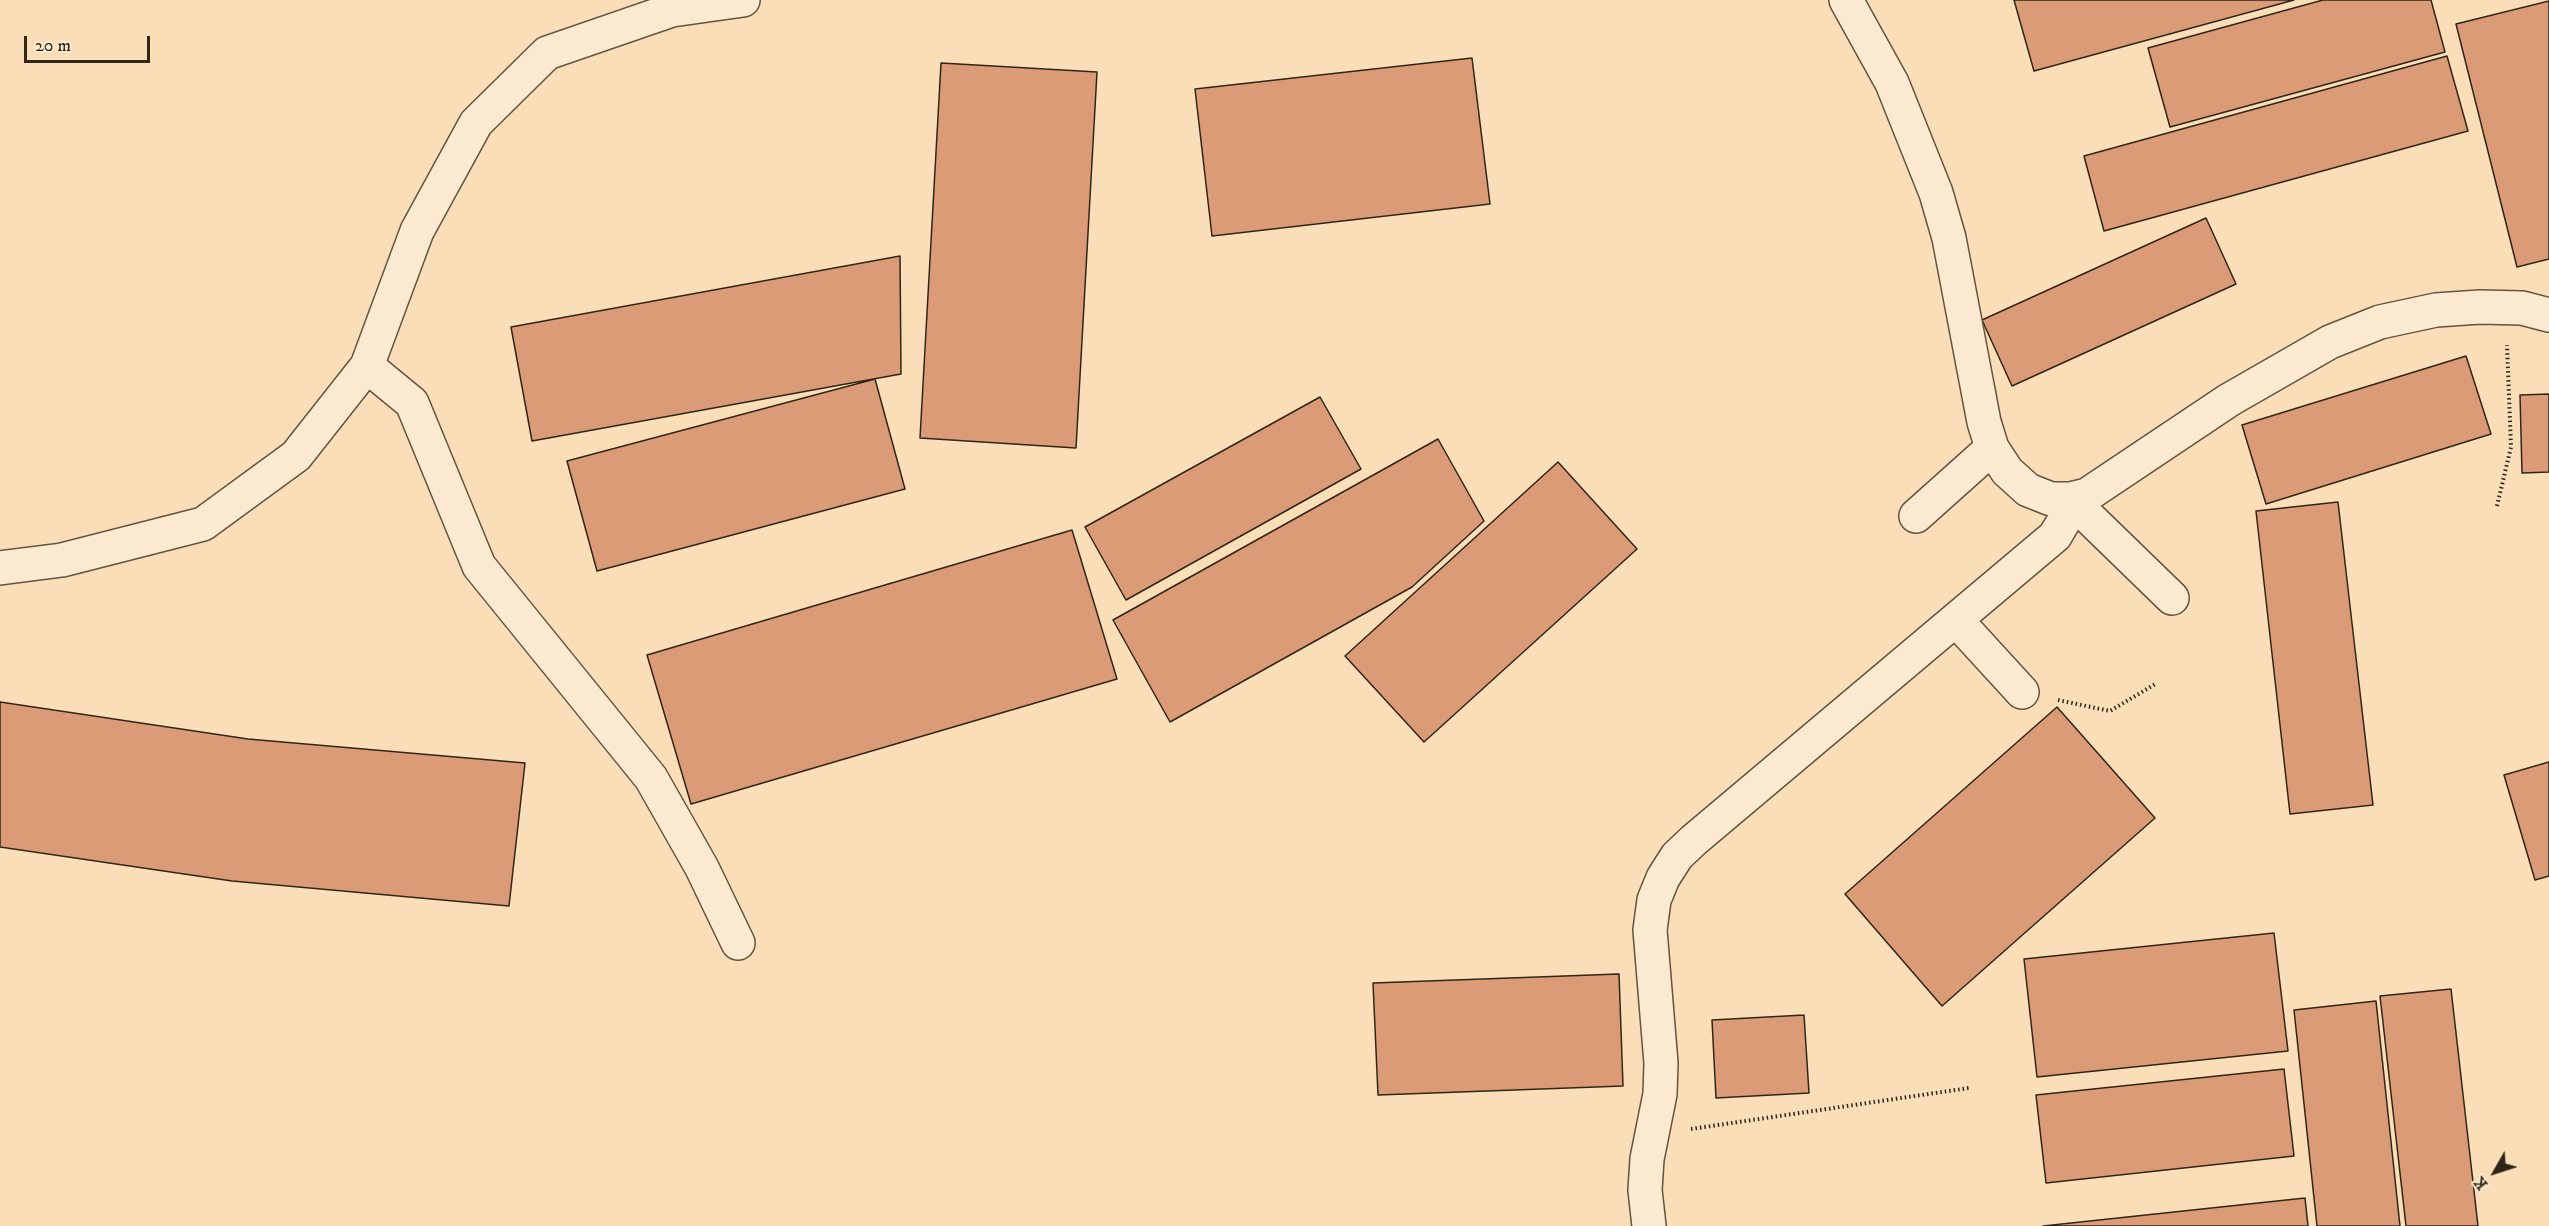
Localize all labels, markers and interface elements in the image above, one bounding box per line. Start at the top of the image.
scale bar [27,24,153,62]
text: 20 m [35,35,71,57]
north arrow [2465,1142,2525,1202]
text: K [2470,1173,2492,1194]

